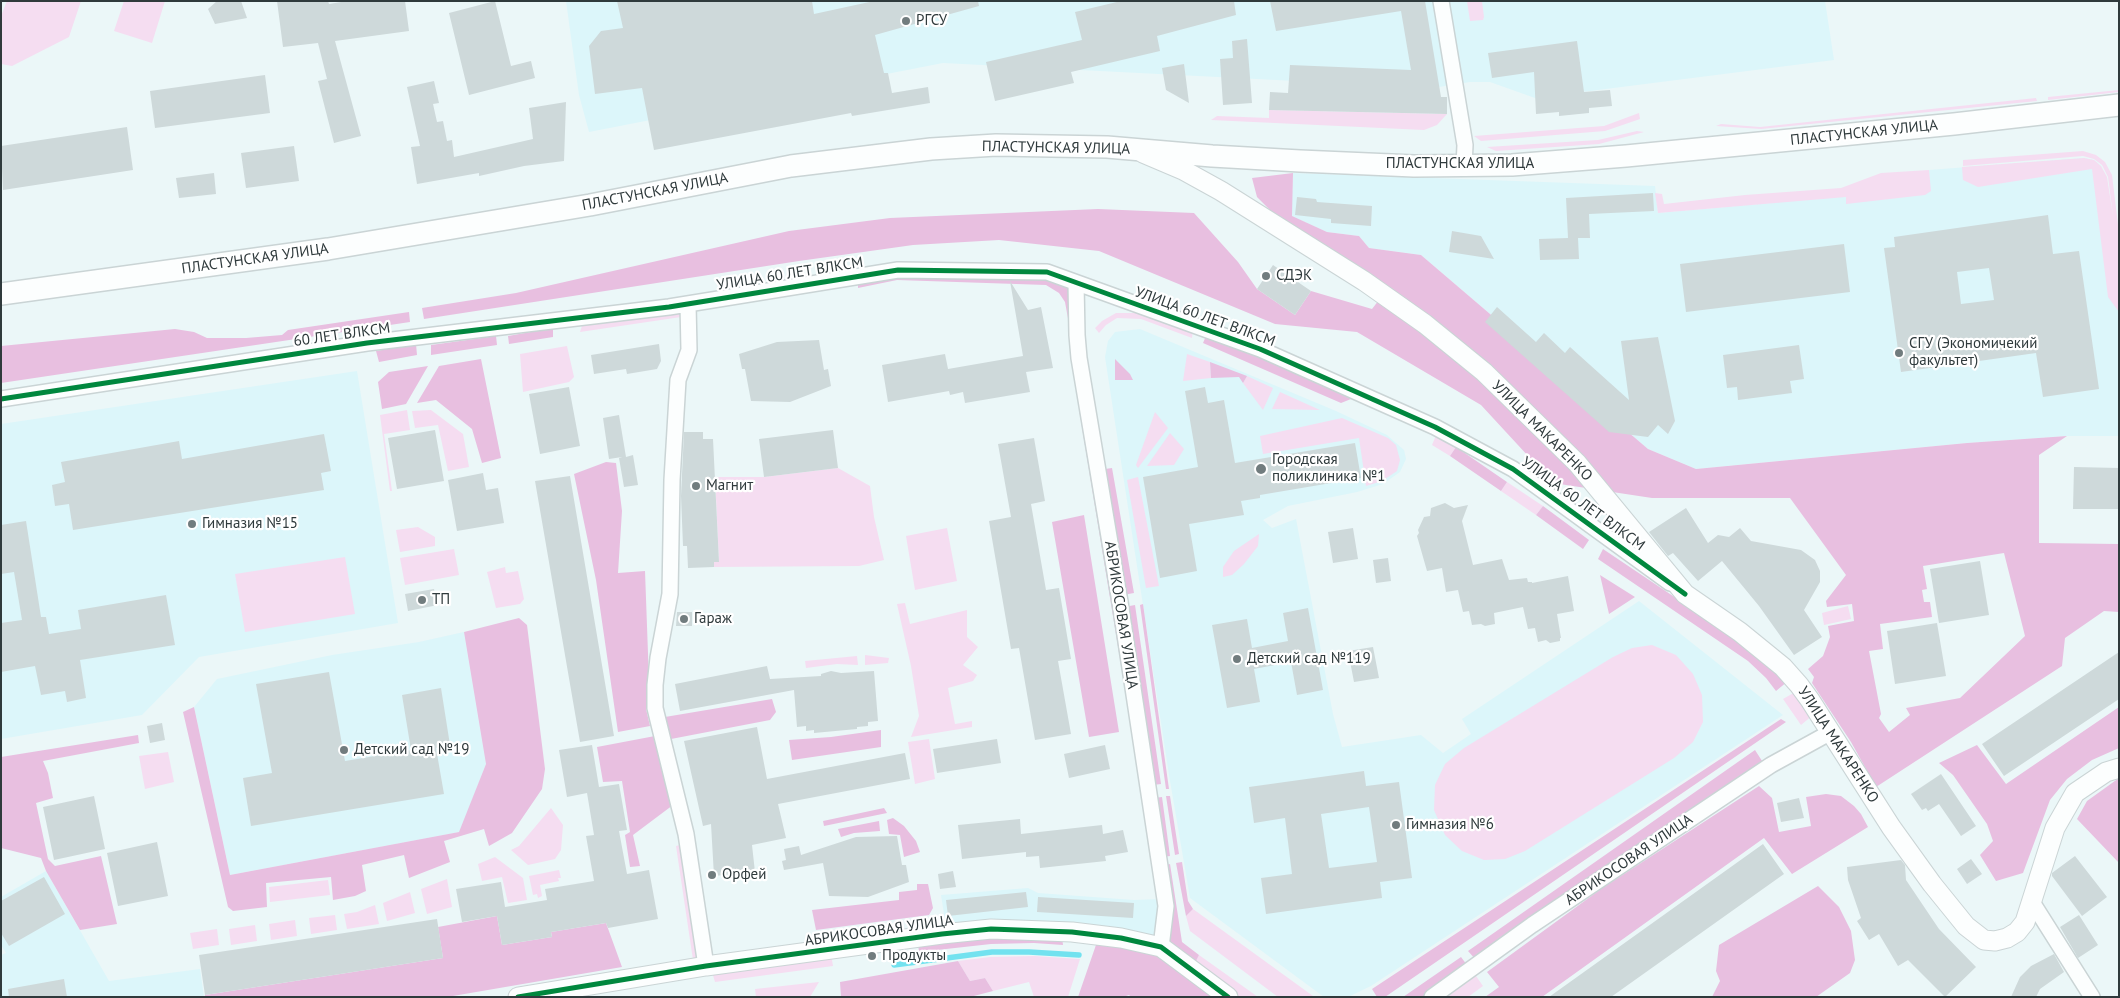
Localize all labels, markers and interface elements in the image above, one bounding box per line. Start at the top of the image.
place label: РГСУ [916,12,947,30]
marker: РГСУ [900,15,912,27]
street label: ПЛАСТУНСКАЯ УЛИЦА [1789,116,1939,150]
street label: ПЛАСТУНСКАЯ УЛИЦА [982,138,1130,158]
street label: ПЛАСТУНСКАЯ УЛИЦА [1386,155,1534,173]
street label: ПЛАСТУНСКАЯ УЛИЦА [580,169,730,215]
street label: ПЛАСТУНСКАЯ УЛИЦА [180,240,330,278]
street label: УЛИЦА 60 ЛЕТ ВЛКСМ [716,254,864,294]
place label: СДЭК [1276,267,1312,285]
marker: СДЭК [1260,270,1272,282]
street label: УЛИЦА 60 ЛЕТ ВЛКСМ [1132,283,1278,351]
street label: 60 ЛЕТ ВЛКСМ [292,319,392,351]
place label: СГУ (Экономичекий факультет) [1909,335,2037,370]
marker: СГУ (Экономичекий факультет) [1893,347,1905,359]
street label: УЛИЦА МАКАРЕНКО [1488,377,1596,485]
place label: Городская поликлиника №1 [1272,451,1385,486]
street label: УЛИЦА 60 ЛЕТ ВЛКСМ [1518,453,1648,555]
marker: Городская поликлиника №1 [1254,462,1268,476]
place label: Магнит [706,477,753,495]
marker: Магнит [690,480,702,492]
place label: Гимназия №15 [202,515,298,533]
marker: Гимназия №15 [186,518,198,530]
street label: АБРИКОСОВАЯ УЛИЦА [1100,540,1142,690]
place label: ТП [432,591,450,609]
marker: ТП [416,594,428,606]
place label: Гараж [694,610,732,628]
marker: Гараж [678,613,690,625]
place label: Детский сад №119 [1247,650,1371,668]
marker: Детский сад №119 [1231,653,1243,665]
street label: УЛИЦА МАКАРЕНКО [1794,684,1882,806]
place label: Детский сад №19 [354,741,469,759]
marker: Детский сад №19 [338,744,350,756]
street label: АБРИКОСОВАЯ УЛИЦА [1562,811,1696,909]
place label: Гимназия №6 [1406,816,1494,834]
marker: Гимназия №6 [1390,819,1402,831]
place label: Орфей [722,866,766,884]
marker: Орфей [706,869,718,881]
street label: АБРИКОСОВАЯ УЛИЦА [804,912,954,950]
place label: Продукты [882,947,946,965]
marker: Продукты [866,950,878,962]

